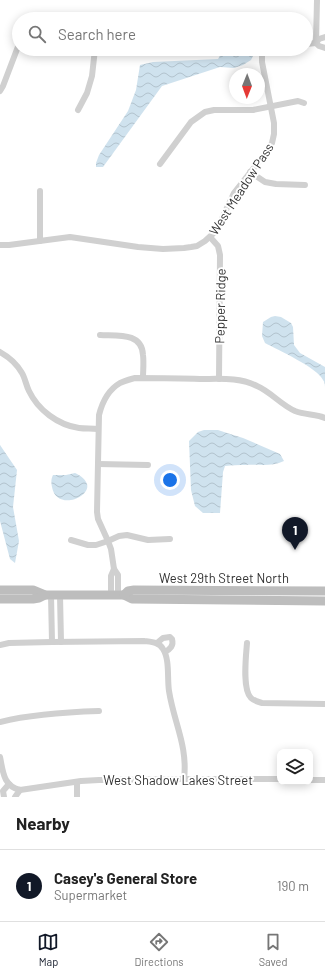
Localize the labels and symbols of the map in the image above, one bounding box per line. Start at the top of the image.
north arrow [229,68,265,104]
street label: West Meadow Pass [205,140,277,238]
street label: Pepper Ridge [211,268,229,344]
your location [160,470,180,490]
pin: 1 [282,517,308,550]
street label: West 29th Street North [159,570,289,586]
street label: West Shadow Lakes Street [103,772,253,788]

